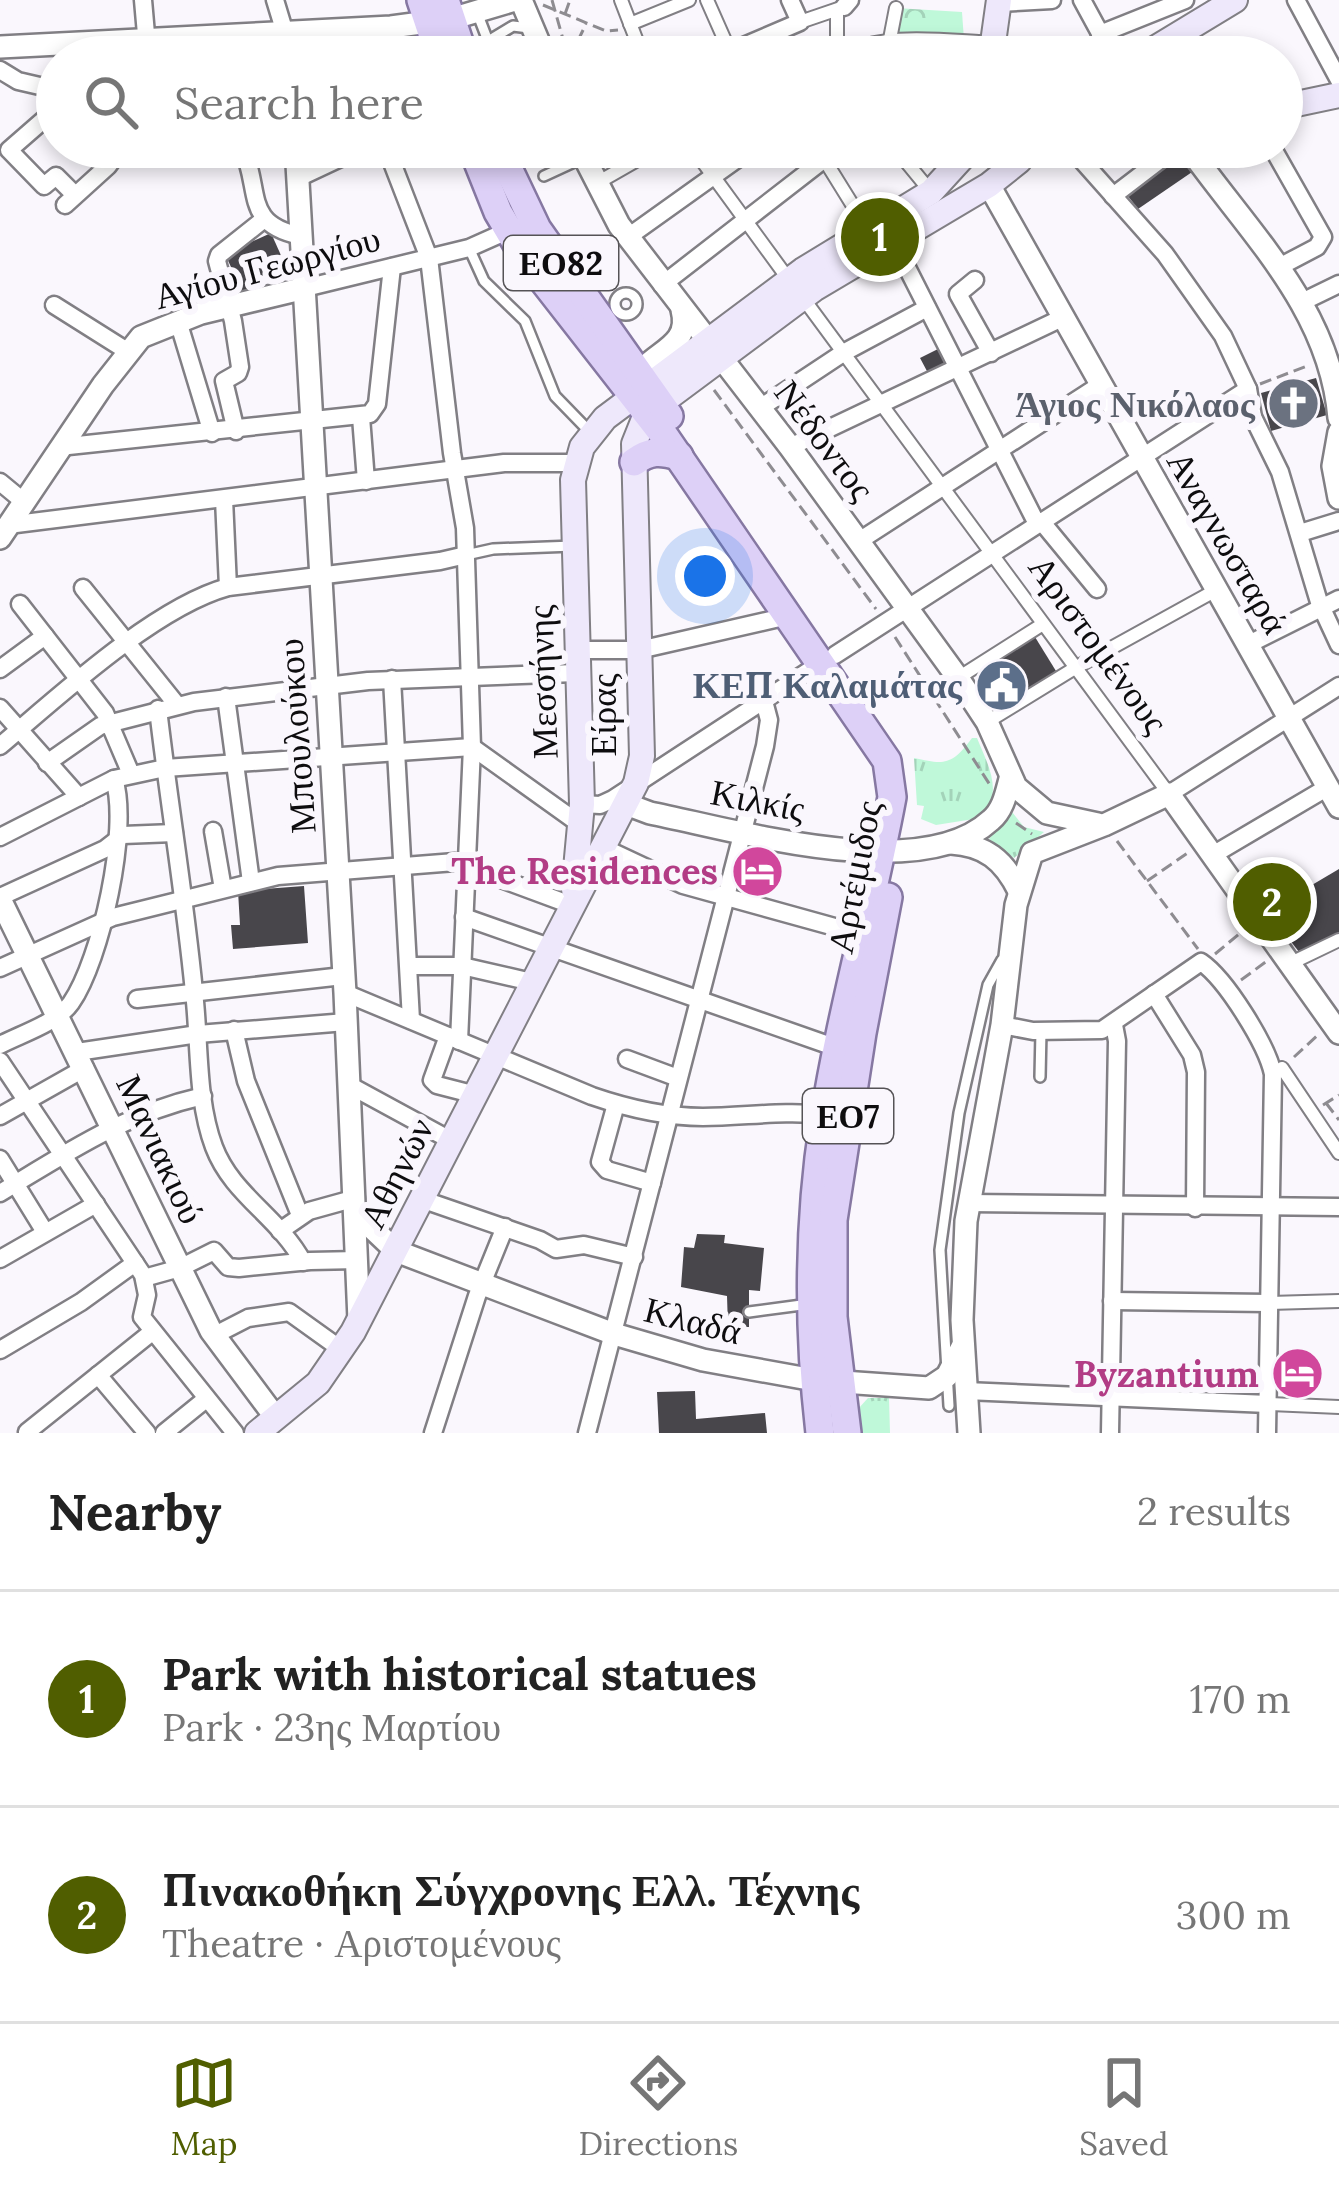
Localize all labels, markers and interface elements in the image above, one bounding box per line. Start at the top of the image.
search box [36,36,1303,168]
icon: search [78,69,144,135]
text: Search here [174,74,424,131]
pin: 1 [841,192,919,282]
street label: Αγίου Γεωργίου [149,215,385,319]
road number: ΕΟ82 [504,236,618,290]
street label: Νέδοντος [765,371,885,509]
church icon: Άγιος Νικόλαος [1266,376,1322,432]
place label: Άγιος Νικόλαος [1016,381,1256,427]
street label: Αναγνωσταρά [1157,442,1299,642]
your location [675,546,735,606]
street label: Αριστομένους [1019,546,1179,742]
street label: Μεσσήνης [516,604,568,760]
street label: Μπουλούκου [266,637,326,835]
public building icon: ΚΕΠ Καλαμάτας [973,657,1029,713]
place label: ΚΕΠ Καλαμάτας [693,662,963,708]
street label: Είρας [580,674,626,756]
street label: Κιλκίς [707,768,809,832]
street label: Αρτέμιδος [817,797,891,957]
hotel icon: The Residences [729,843,785,899]
place label: The Residences [451,848,718,894]
pin: 2 [1233,857,1311,947]
street label: Μανιακιού [106,1067,216,1231]
road number: ΕΟ7 [803,1089,893,1143]
street label: Αθηνών [349,1110,443,1236]
street label: Κλαδά [640,1286,746,1354]
hotel icon: Byzantium [1270,1346,1326,1402]
place label: Byzantium [1074,1351,1259,1397]
text: Nearby [48,1479,221,1544]
text: 2 results [1137,1486,1291,1536]
text: Park with historical statues [162,1645,757,1702]
text: 1 [79,1674,95,1724]
text: 170 m [1189,1674,1291,1724]
text: Park · 23ης Μαρτίου [162,1702,501,1752]
text: Πινακοθήκη Σύγχρονης Ελλ. Τέχνης [162,1861,859,1918]
text: 2 [77,1890,97,1940]
text: 300 m [1176,1890,1291,1940]
text: Theatre · Αριστομένους [162,1918,561,1968]
tab: Map [170,2050,238,2164]
tab: Directions [579,2050,738,2164]
tab: Saved [1079,2050,1168,2164]

